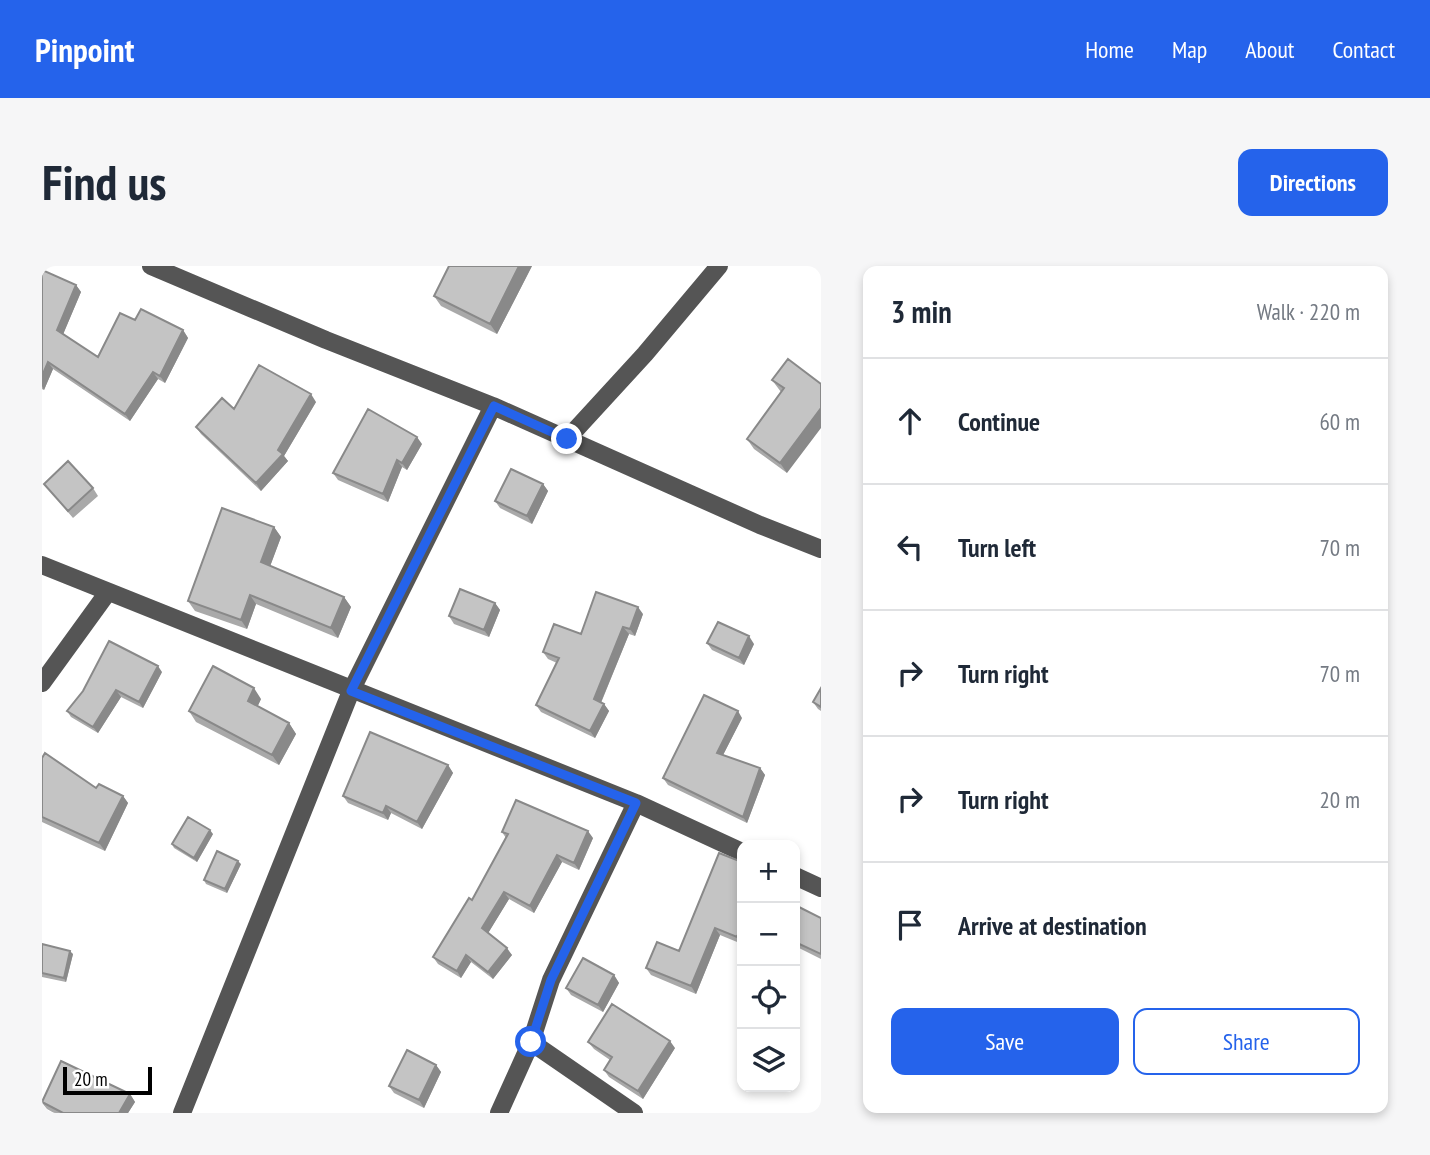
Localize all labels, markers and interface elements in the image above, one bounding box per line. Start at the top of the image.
text: Pinpoint [35,28,134,71]
text: Home [1085,34,1134,65]
text: Map [1172,34,1207,65]
text: About [1245,34,1294,65]
text: Contact [1332,34,1395,65]
button: Directions [1238,149,1388,216]
text: Find us [42,150,166,214]
text: 3 min [891,292,952,331]
text: Walk · 220 m [1257,297,1360,326]
icon: ahead [891,402,929,440]
text: Continue [958,405,1040,438]
text: 60 m [1319,407,1360,436]
route end [551,423,582,454]
icon: left [891,528,929,566]
text: Turn left [958,531,1036,564]
text: 70 m [1319,533,1360,562]
icon: right [891,654,929,692]
text: Turn right [958,657,1049,690]
text: 70 m [1319,659,1360,688]
icon: right [891,780,929,818]
text: Turn right [958,783,1049,816]
text: 20 m [1319,785,1360,814]
map controls [737,840,800,1092]
button: + [737,840,800,903]
button: − [737,903,800,966]
icon: arrive [891,906,929,944]
text: Arrive at destination [958,909,1147,942]
button: locate [737,966,800,1029]
button: Save [891,1008,1119,1075]
button: Share [1133,1008,1360,1075]
route start [515,1026,546,1057]
button: layers [737,1029,800,1092]
scale bar [63,1064,152,1096]
text: 20 m [74,1067,108,1091]

